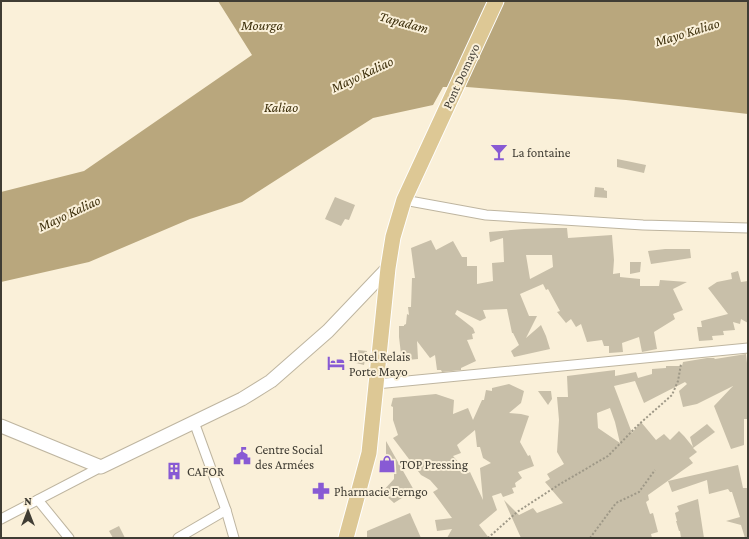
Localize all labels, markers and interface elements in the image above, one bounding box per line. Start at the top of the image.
water label: Tapadam [378,8,430,36]
water label: Mayo Kaliao [652,15,721,50]
water label: Mourga [240,17,283,33]
street label: Pont Domayo [439,41,483,111]
water label: Mayo Kaliao [327,53,396,96]
water label: Kaliao [264,99,298,115]
bar icon: La fontaine [489,142,509,162]
place label: La fontaine [512,145,571,160]
water label: Mayo Kaliao [34,192,103,235]
place label: Hotel Relais Porte Mayo [349,349,410,379]
hotel icon: Hotel Relais Porte Mayo [326,353,346,373]
place label: Centre Social des Armées [255,442,323,472]
public building icon: Centre Social des Armées [232,446,252,466]
shop icon: TOP Pressing [377,454,397,474]
place label: TOP Pressing [400,457,469,472]
building icon: CAFOR [164,461,184,481]
place label: CAFOR [187,464,225,479]
pharmacy icon: Pharmacie Ferngo [311,481,331,501]
place label: Pharmacie Ferngo [334,484,428,499]
north arrow [8,491,48,531]
text: N [24,495,32,507]

